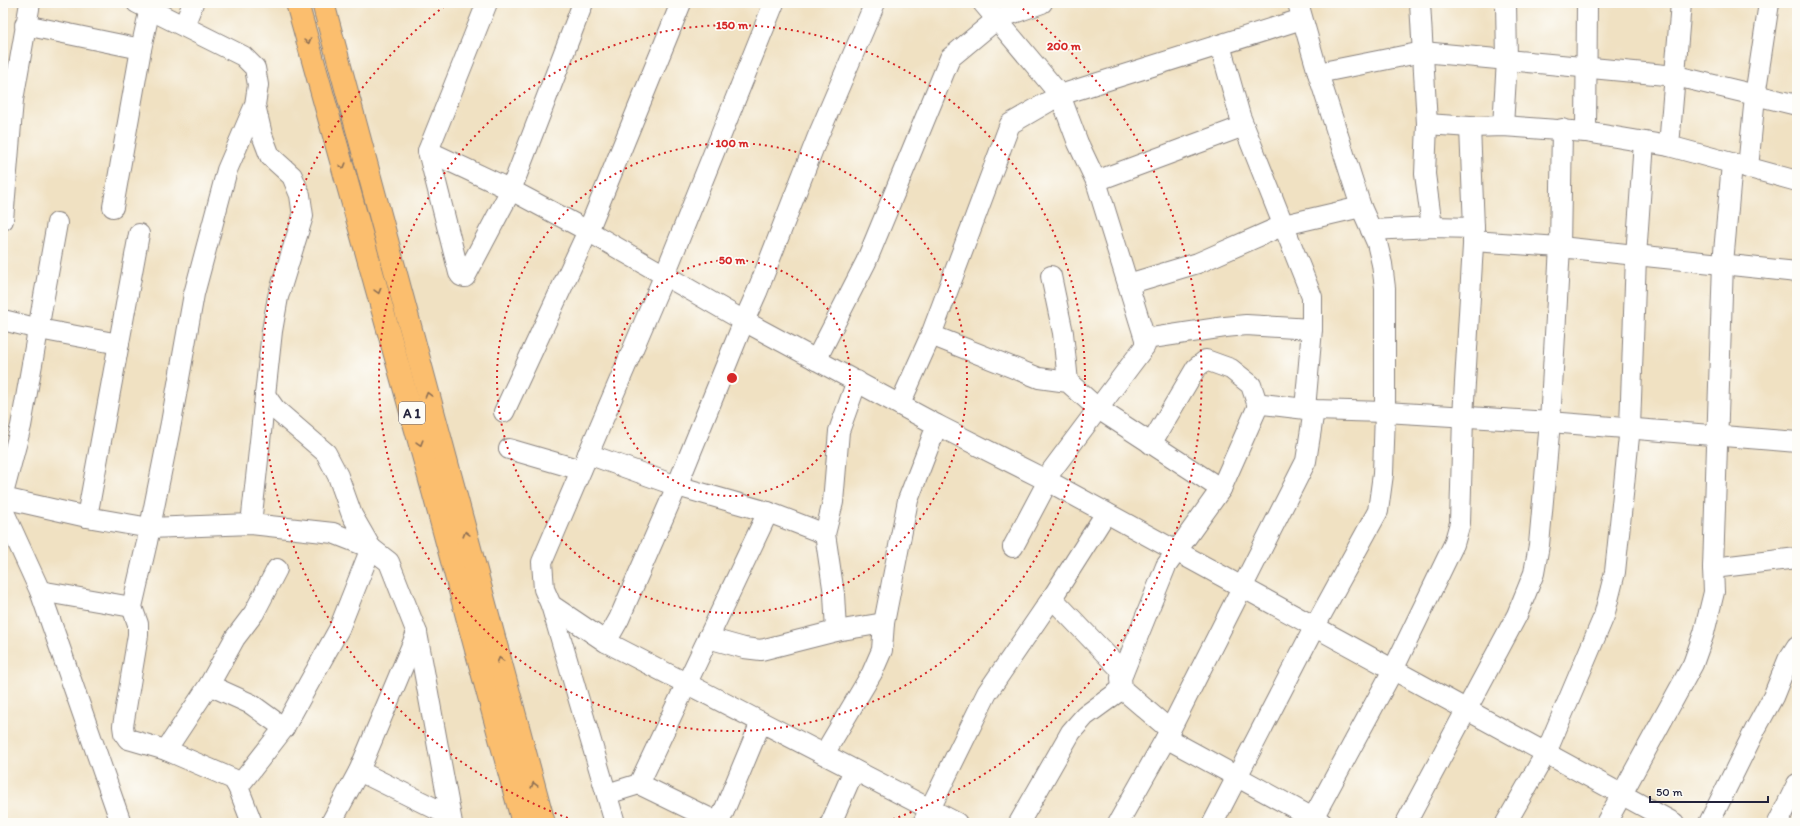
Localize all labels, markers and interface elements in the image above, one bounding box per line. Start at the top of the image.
text: 150 m [716,18,749,32]
one-way arrow [303,37,312,44]
text: 200 m [1047,39,1082,53]
text: 100 m [715,136,749,150]
one-way arrow [338,162,347,169]
text: 50 m [719,253,746,267]
one-way arrow [373,287,382,294]
centre of rings [725,371,739,385]
one-way arrow [425,392,433,399]
road number: A 1 [399,402,425,424]
one-way arrow [415,439,424,446]
one-way arrow [462,531,471,538]
one-way arrow [496,657,505,664]
scale bar [1650,778,1768,804]
one-way arrow [530,782,539,789]
text: 50 m [1656,785,1682,799]

